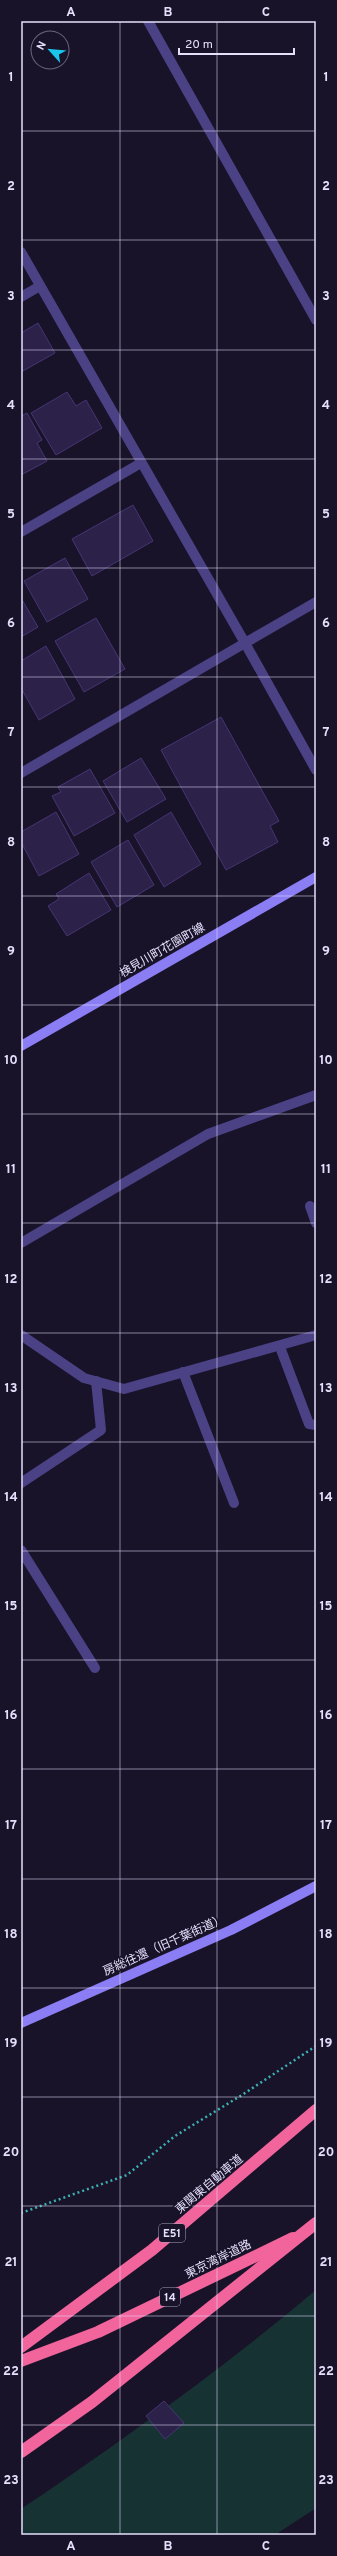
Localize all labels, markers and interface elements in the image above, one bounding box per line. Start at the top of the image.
text: A [66,5,76,21]
text: B [164,5,173,21]
text: C [262,5,270,21]
north arrow [30,30,70,70]
scale bar [179,30,294,56]
text: 20 m [185,37,213,53]
text: N [34,39,50,53]
text: 1 [8,70,14,86]
text: 1 [323,70,329,86]
text: 2 [7,179,15,195]
text: 2 [322,179,330,195]
text: 3 [7,289,15,305]
text: 3 [322,289,330,305]
text: 4 [7,398,15,414]
text: 4 [322,398,330,414]
text: 5 [7,507,15,523]
text: 5 [322,507,330,523]
text: 6 [7,616,15,632]
text: 6 [322,616,330,632]
text: 7 [8,725,15,741]
text: 7 [323,725,330,741]
text: 8 [7,835,15,851]
text: 8 [322,835,330,851]
street label: 検見川町花園町線 [117,920,208,982]
text: 9 [7,944,15,960]
text: 9 [322,944,330,960]
text: 10 [4,1053,18,1069]
text: 10 [319,1053,333,1069]
text: 11 [6,1162,16,1178]
text: 11 [321,1162,331,1178]
text: 12 [4,1272,18,1288]
text: 12 [319,1272,333,1288]
text: 13 [5,1381,18,1397]
text: 13 [320,1381,333,1397]
text: 14 [4,1490,18,1506]
text: 14 [319,1490,333,1506]
text: 15 [4,1599,18,1615]
text: 15 [319,1599,333,1615]
text: 16 [4,1708,18,1724]
text: 16 [319,1708,333,1724]
text: 17 [5,1818,17,1834]
text: 17 [320,1818,332,1834]
street label: 房総往還（旧千葉街道） [101,1912,228,1980]
text: 18 [4,1927,18,1943]
text: 18 [319,1927,333,1943]
text: 19 [4,2036,18,2052]
text: 19 [319,2036,333,2052]
text: 20 [3,2145,19,2161]
text: 20 [318,2145,334,2161]
street label: 東関東自動車道 [172,2152,247,2218]
road number: E51 [159,2224,185,2242]
street label: 東京湾岸道路 [183,2237,254,2283]
text: 21 [4,2255,18,2271]
text: 21 [319,2255,333,2271]
road number: 14 [160,2288,180,2306]
text: 22 [3,2364,19,2380]
text: 22 [318,2364,334,2380]
text: 23 [3,2473,19,2489]
text: 23 [318,2473,334,2489]
text: A [66,2539,76,2555]
text: B [164,2539,173,2555]
text: C [262,2539,270,2555]

